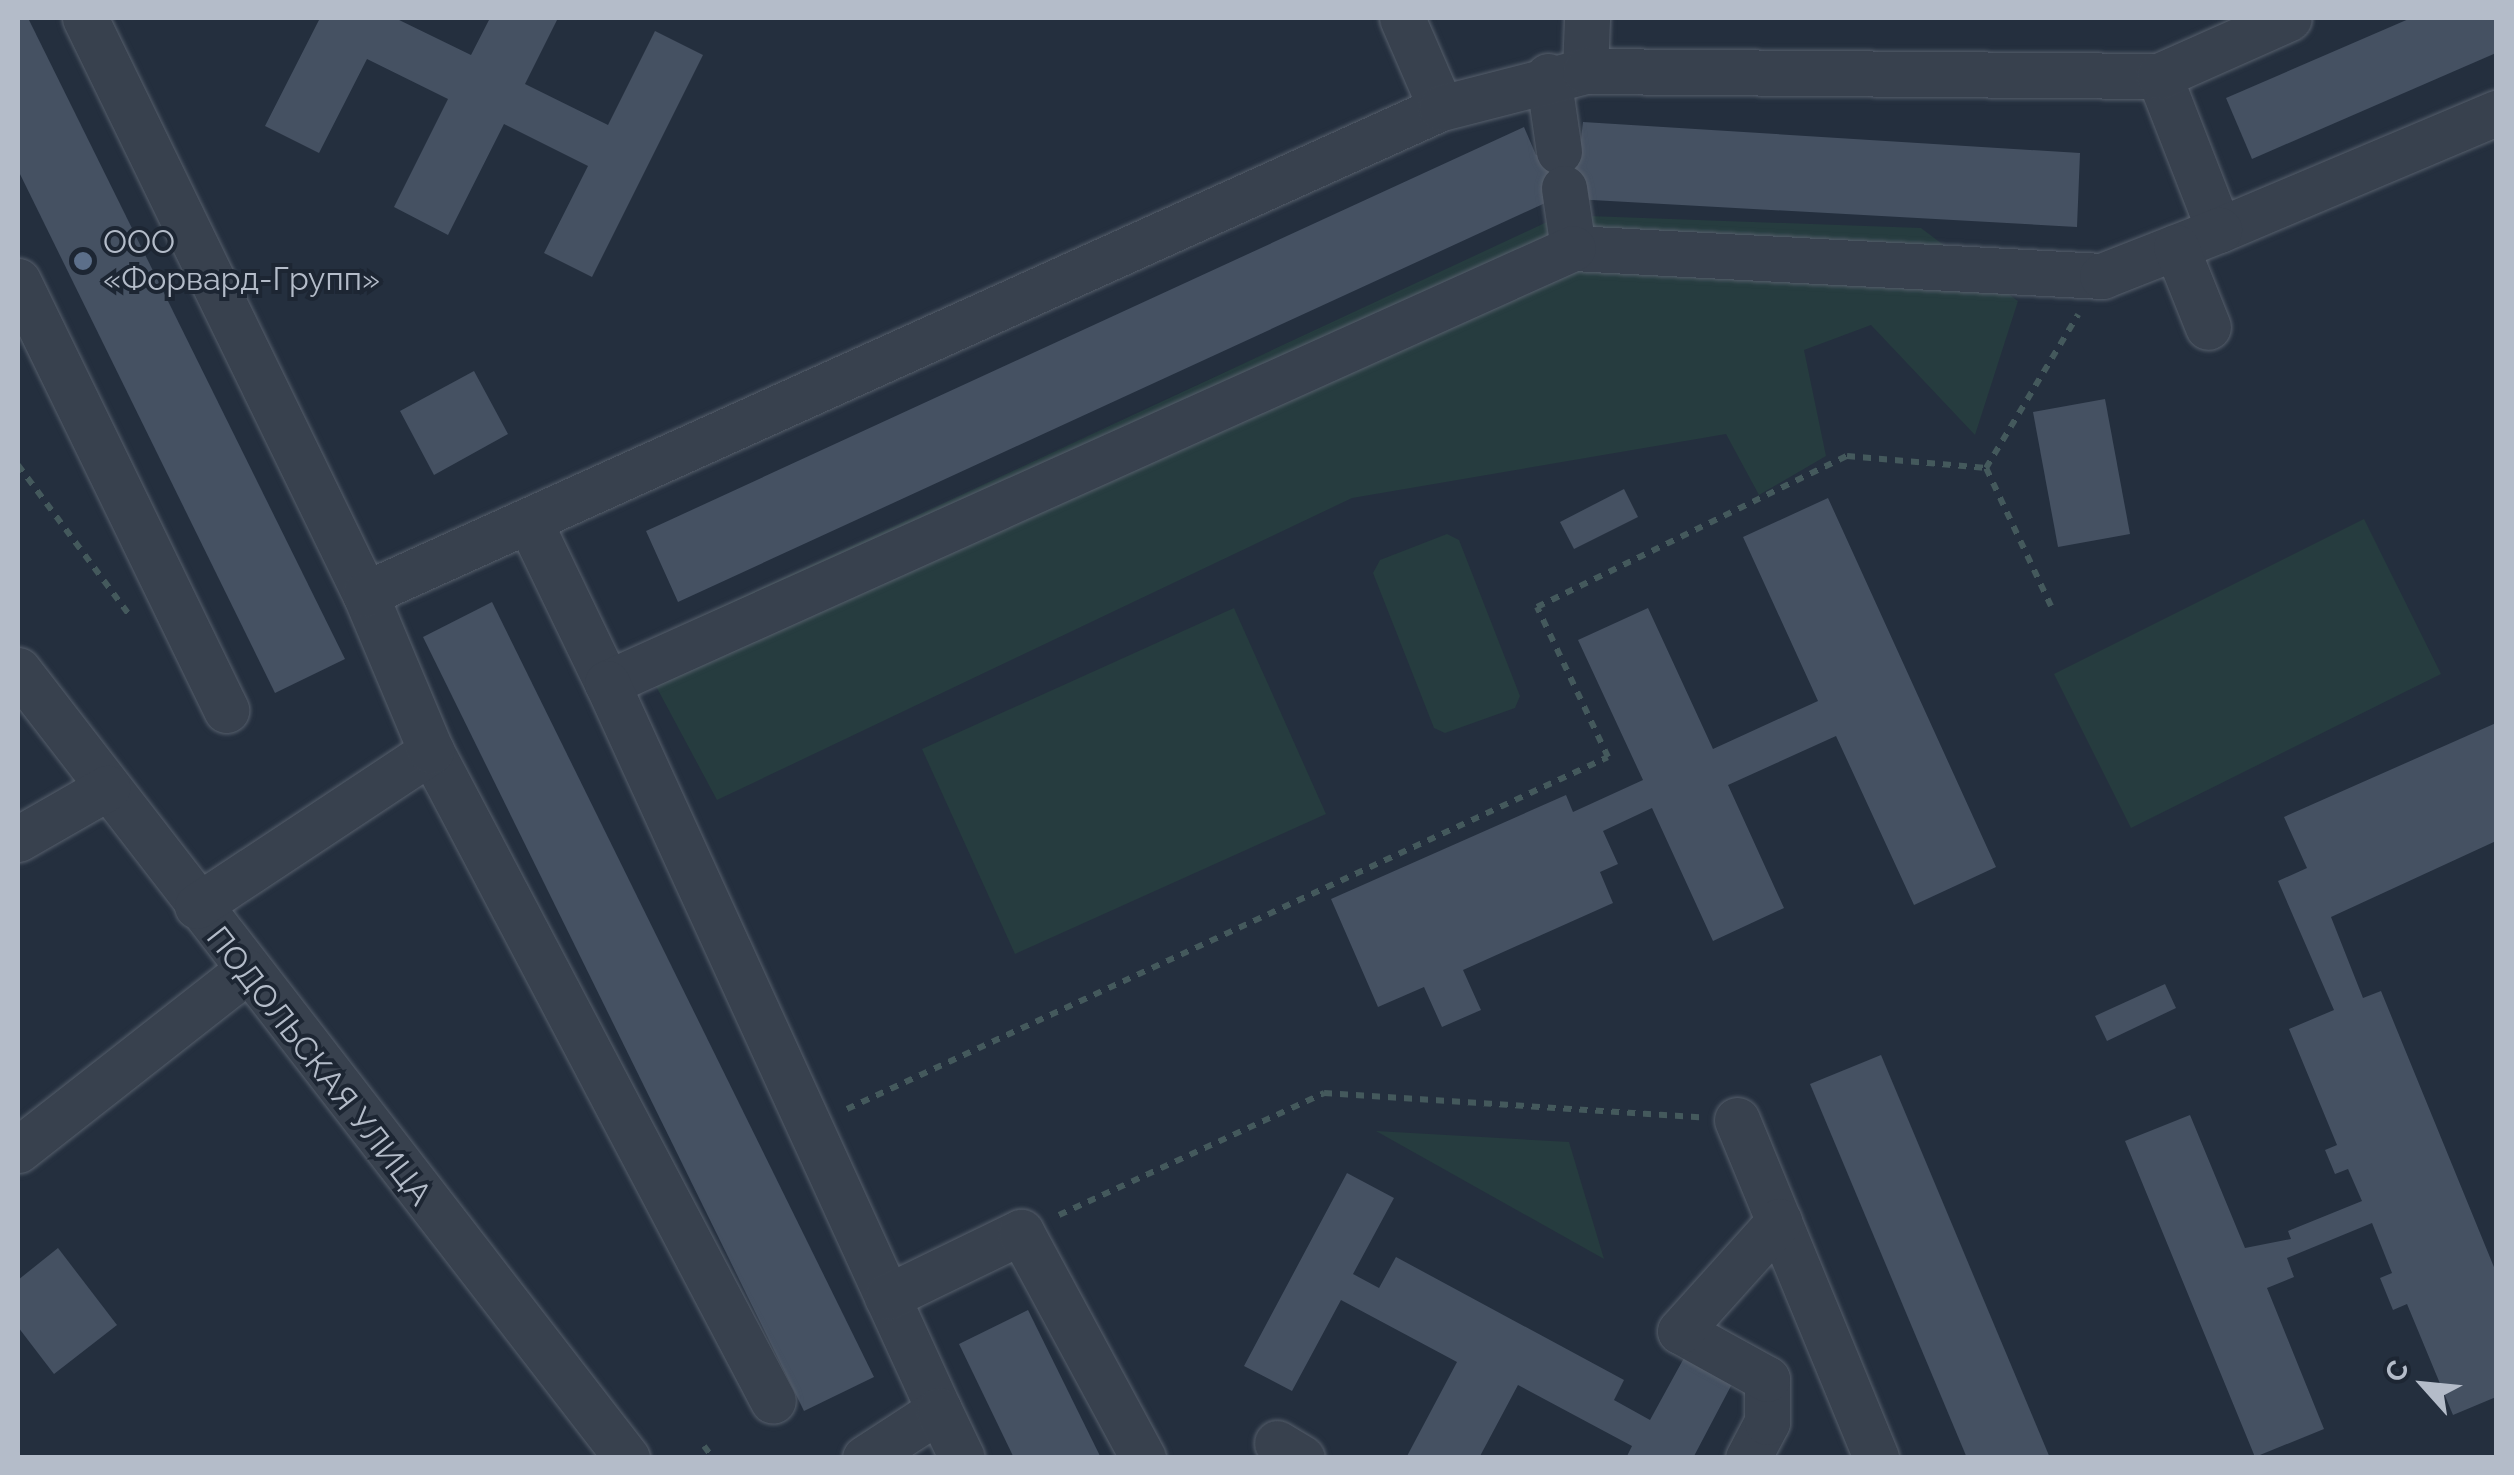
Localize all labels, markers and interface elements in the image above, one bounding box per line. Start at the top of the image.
place label: ООО «Форвард-Групп» [103,224,380,299]
marker: ООО «Форвард-Групп» [72,250,94,272]
street label: ПОДОЛЬСКАЯ УЛИЦА [198,919,440,1213]
north arrow [2374,1335,2474,1435]
text: С [2378,1355,2416,1387]

